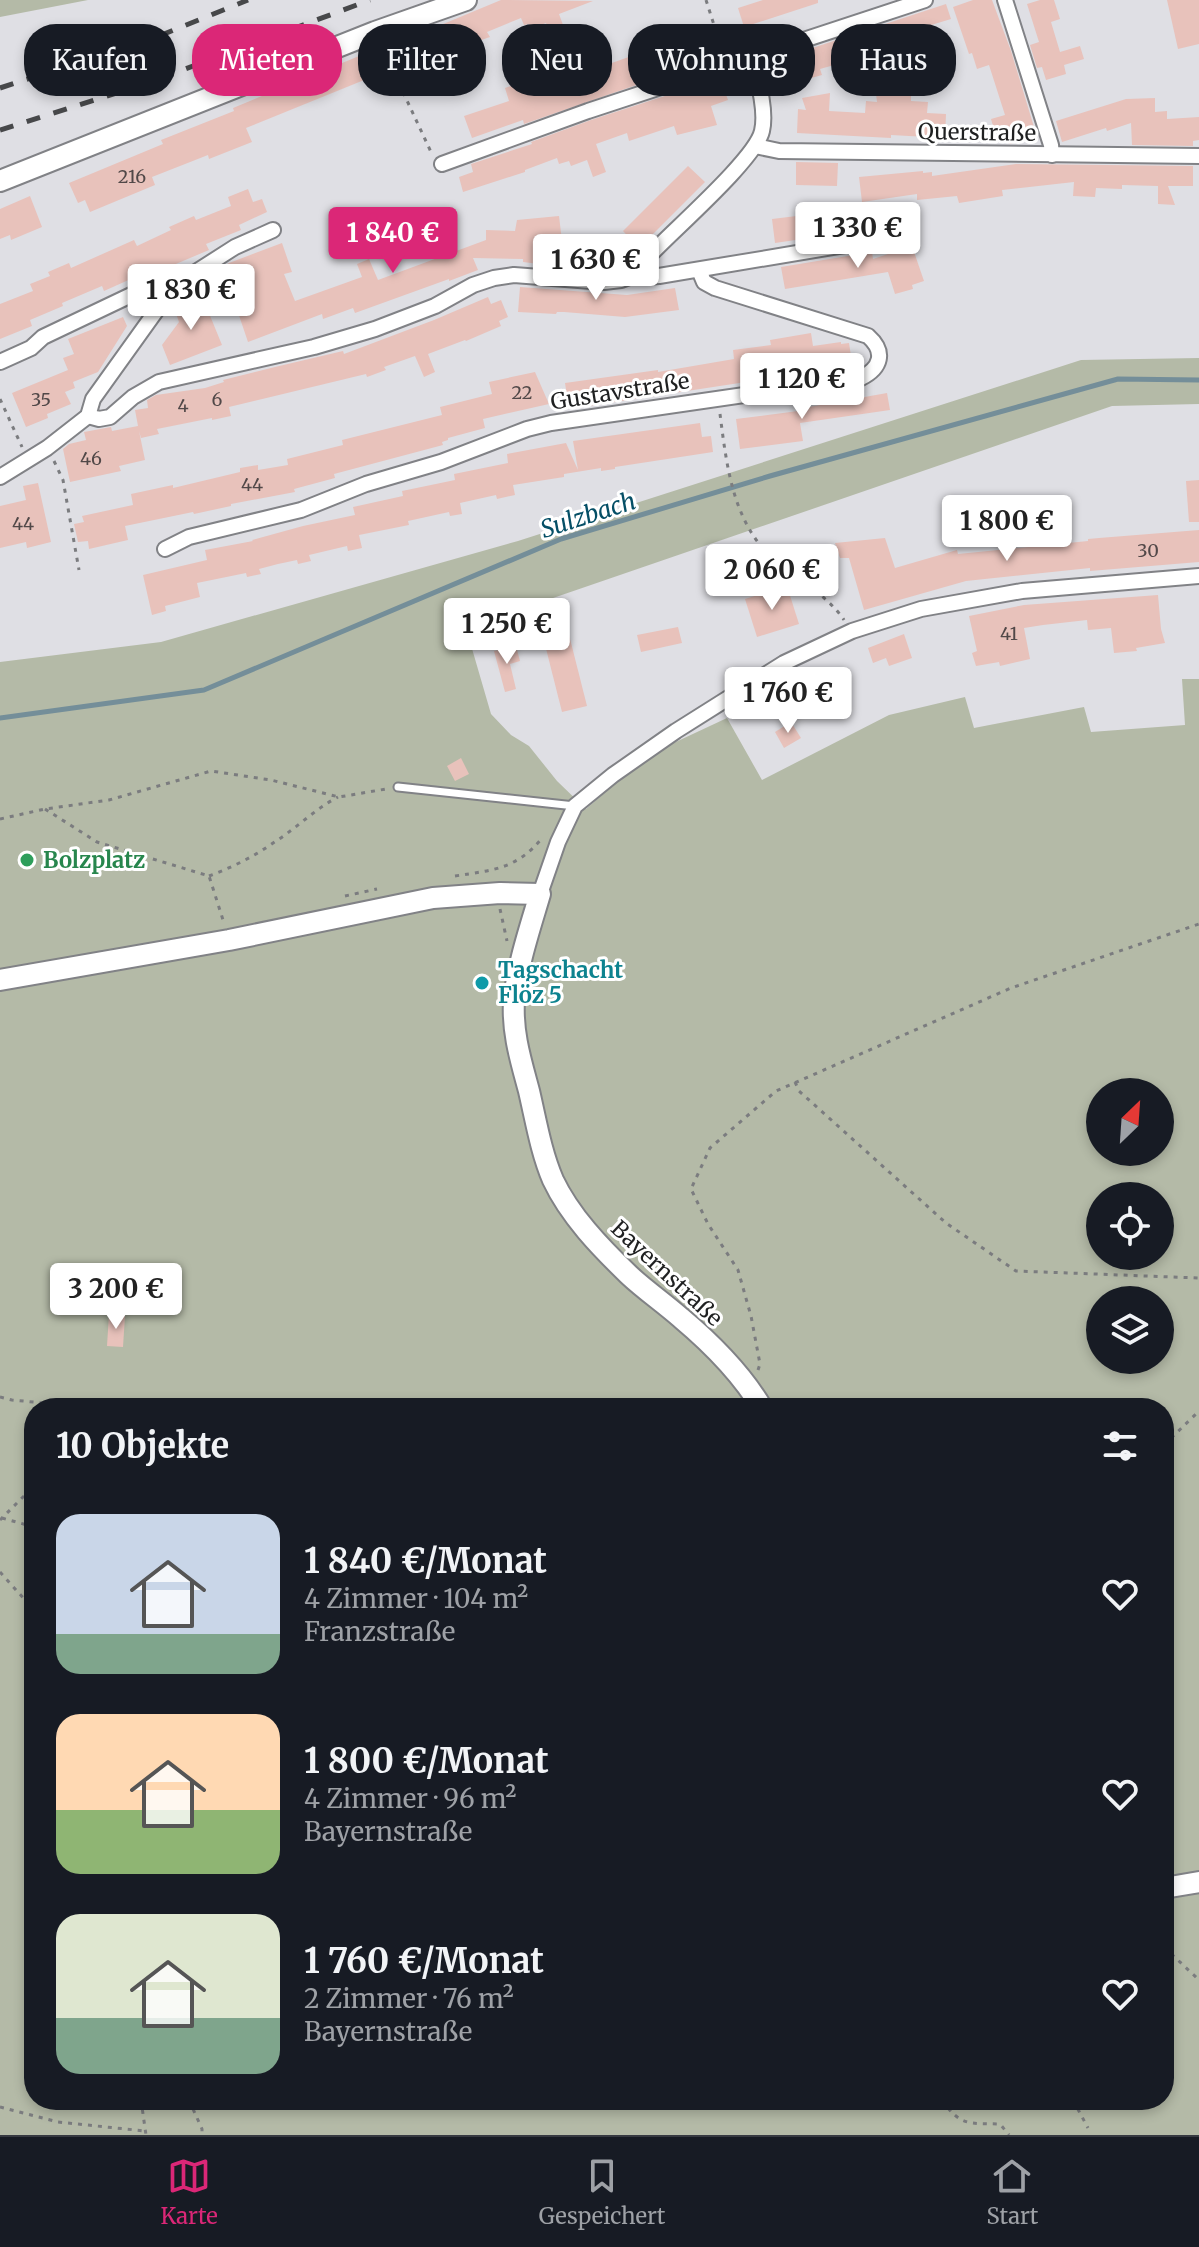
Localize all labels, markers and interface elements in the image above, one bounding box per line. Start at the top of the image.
chip: Kaufen [24,24,176,96]
chip: Mieten [192,24,342,96]
chip: Filter [358,24,486,96]
chip: Neu [502,24,612,96]
chip: Wohnung [628,24,815,96]
chip: Haus [831,24,956,96]
street label: Querstraße [918,117,1036,147]
house number: 216 [118,165,146,188]
pin: 1 330 € [784,202,932,270]
pin: 1 840 € [319,207,467,275]
text: 1 330 € [813,211,903,244]
text: 1 840 € [346,216,440,249]
pin: 1 630 € [522,234,670,302]
text: 1 630 € [551,243,641,276]
pin: 1 830 € [117,264,265,332]
text: 1 830 € [146,273,236,306]
pin: 1 120 € [728,353,876,421]
text: 1 120 € [758,362,846,395]
street label: Gustavstraße [549,366,691,416]
house number: 22 [511,381,533,404]
house number: 35 [31,388,51,411]
house number: 6 [212,388,223,411]
house number: 4 [177,394,189,417]
house number: 46 [80,447,102,470]
house number: 44 [241,473,263,496]
water label: Sulzbach [536,485,640,545]
pin: 1 800 € [933,495,1081,563]
text: 1 800 € [960,504,1054,537]
house number: 44 [12,512,34,535]
house number: 30 [1137,539,1159,562]
pin: 2 060 € [698,544,846,612]
text: 2 060 € [723,553,821,586]
pin: 1 250 € [433,598,581,666]
text: 1 250 € [462,607,552,640]
house number: 41 [1000,622,1018,645]
pin: 1 760 € [714,667,862,735]
text: 1 760 € [743,676,833,709]
place label: Bolzplatz [43,846,145,874]
marker: Bolzplatz [18,851,36,869]
place label: Tagschacht Flöz 5 [498,956,623,1009]
marker: Tagschacht Flöz 5 [473,974,491,992]
north arrow [1086,1078,1174,1166]
map controls [1086,1078,1174,1374]
button: locate [1086,1182,1174,1270]
street label: Bayernstraße [605,1214,729,1332]
pin: 3 200 € [42,1263,190,1331]
text: 3 200 € [68,1272,164,1305]
button: layers [1086,1286,1174,1374]
icon: filters [1098,1424,1142,1468]
text: 10 Objekte [56,1425,229,1467]
text: 1 840 €/Monat [304,1540,547,1582]
icon: home [120,1546,216,1642]
icon: heart [1098,1572,1142,1616]
text: 4 Zimmer · 104 m² [304,1582,528,1615]
text: Franzstraße [304,1615,455,1648]
text: 1 800 €/Monat [304,1740,549,1782]
icon: home [120,1746,216,1842]
icon: heart [1098,1772,1142,1816]
text: 4 Zimmer · 96 m² [304,1782,517,1815]
text: Bayernstraße [304,1815,472,1848]
text: 1 760 €/Monat [304,1940,544,1982]
icon: home [120,1946,216,2042]
icon: heart [1098,1972,1142,2016]
text: 2 Zimmer · 76 m² [304,1982,514,2015]
text: Bayernstraße [304,2015,472,2048]
tab: Karte [161,2154,218,2230]
tab: Gespeichert [539,2154,665,2230]
tab: Start [987,2154,1038,2230]

